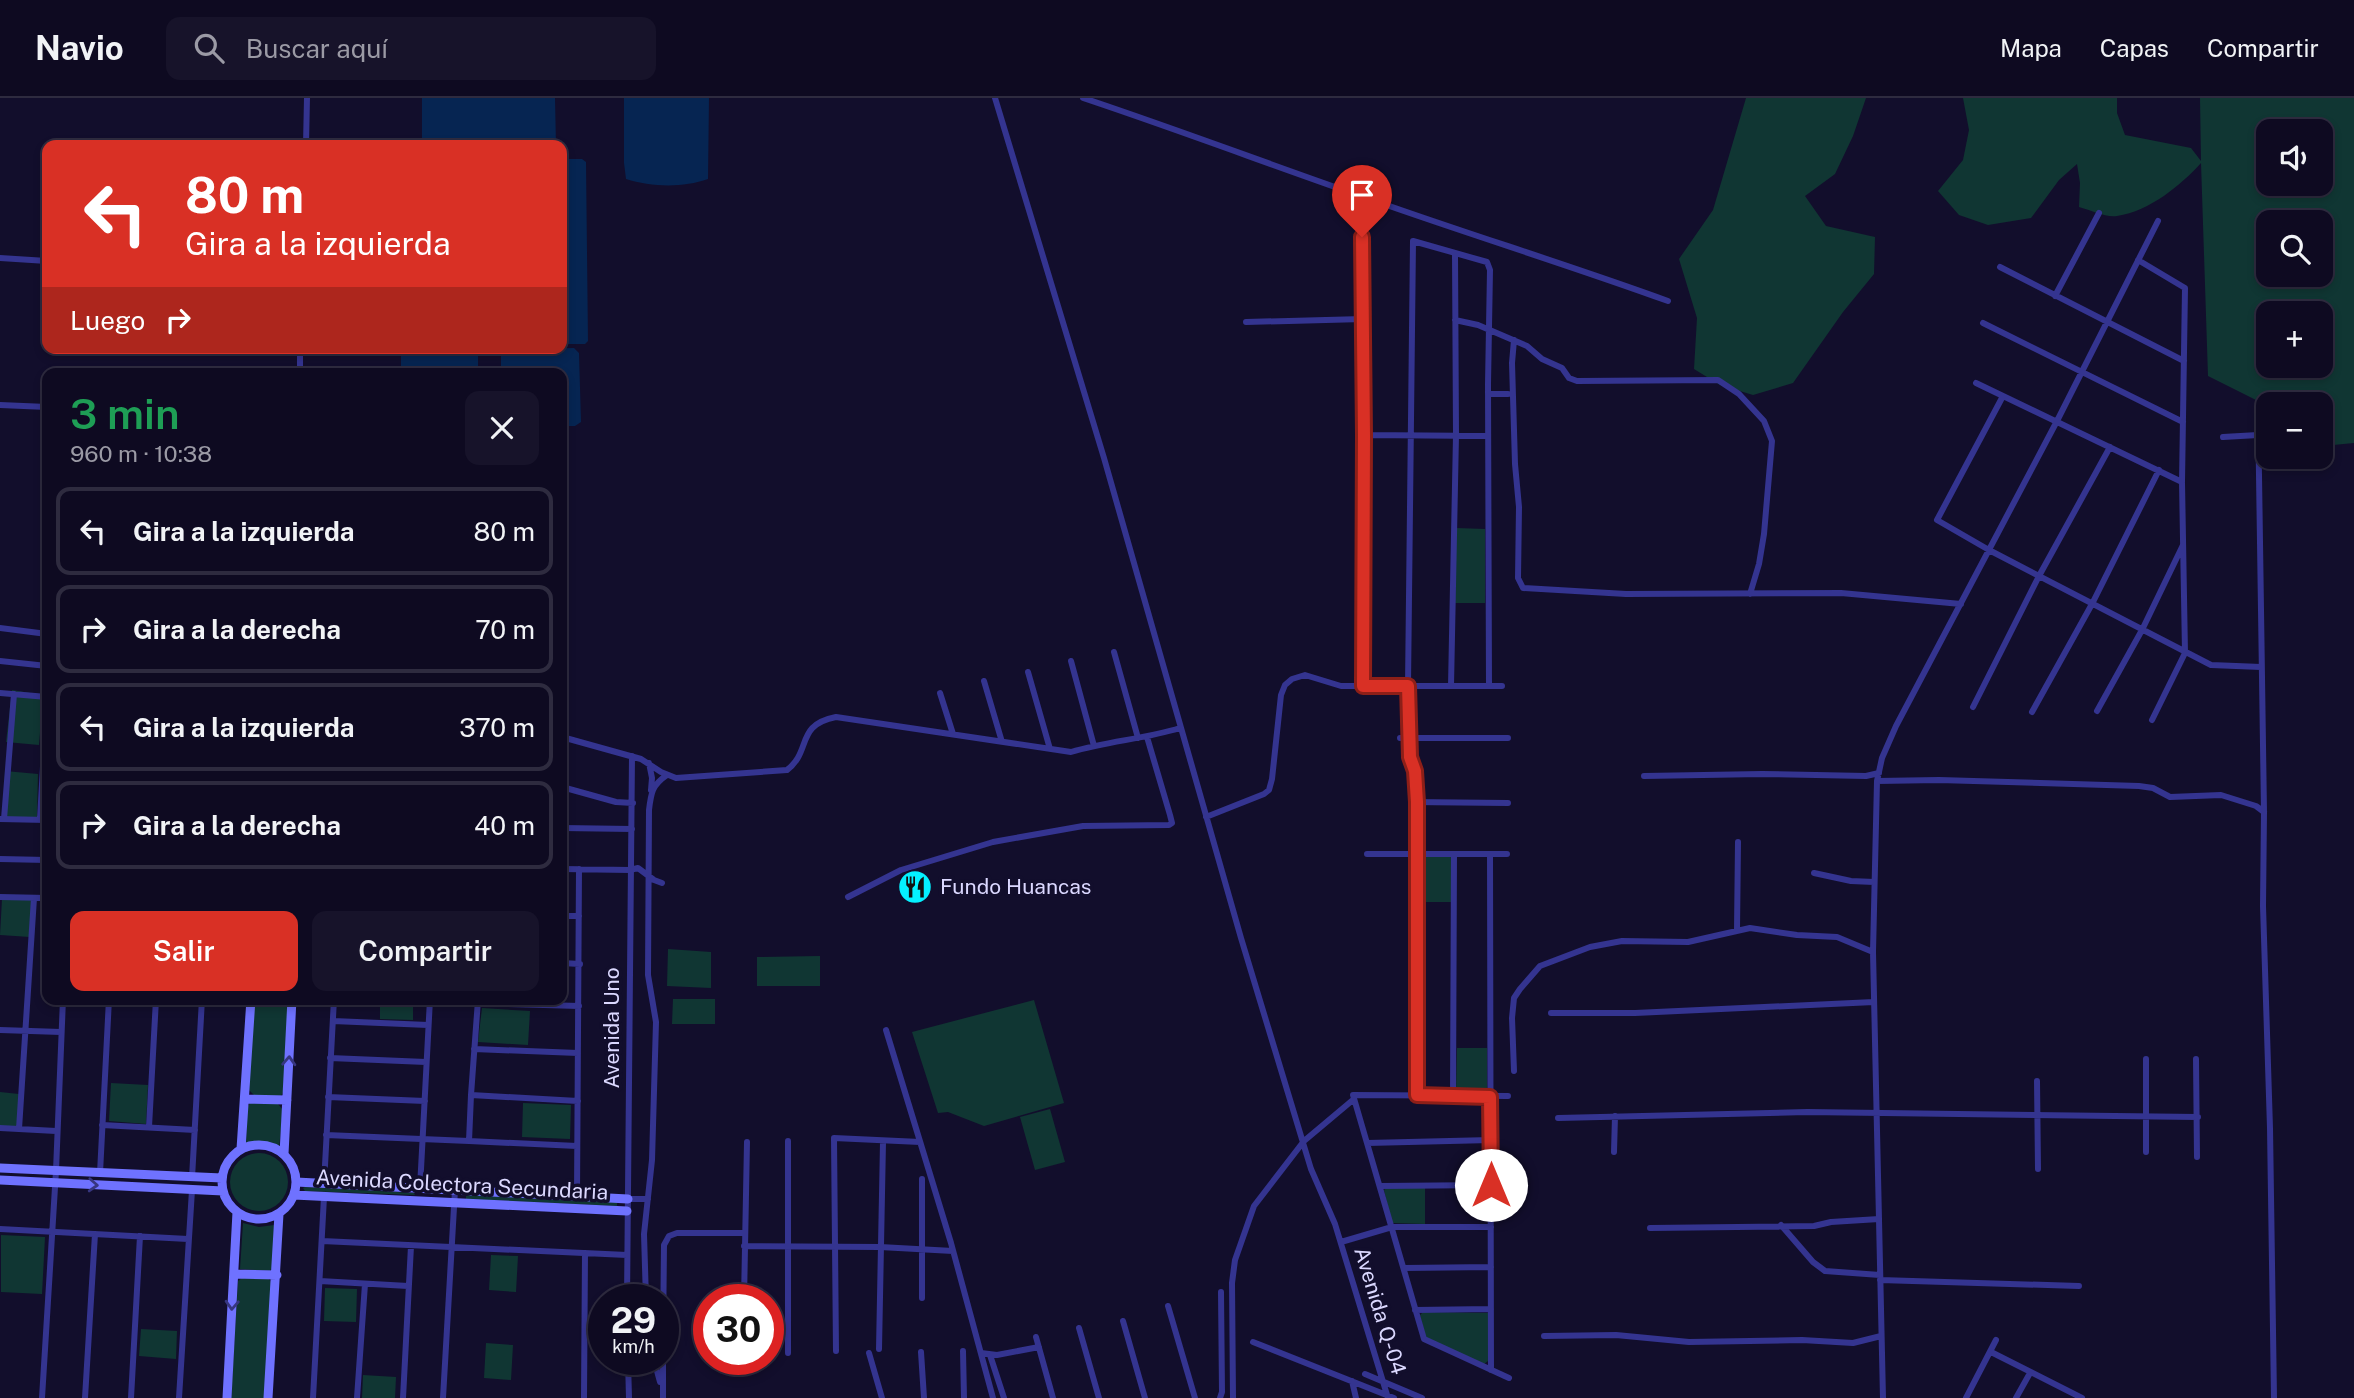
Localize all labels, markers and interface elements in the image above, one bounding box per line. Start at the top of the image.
search box [166,17,656,80]
text: Navio [35,29,124,67]
icon: search [190,29,228,67]
text: Buscar aquí [246,33,388,64]
text: Mapa [2000,34,2062,62]
text: Capas [2100,34,2169,62]
text: Compartir [2207,34,2319,62]
map controls [2256,119,2333,469]
button: sound [2256,119,2333,196]
pin [1332,165,1392,237]
text: 80 m [185,166,304,224]
icon: left [70,168,161,259]
icon: arrive [1343,176,1381,214]
button: search [2256,210,2333,287]
text: Gira a la izquierda [185,225,451,262]
icon: right [159,301,197,339]
button: + [2256,301,2333,378]
text: Luego [70,305,145,336]
text: 3 min [70,389,180,438]
button: close [465,391,539,465]
button: − [2256,392,2333,469]
text: 960 m · 10:38 [70,440,212,467]
icon: left [74,512,112,550]
text: Gira a la izquierda [133,516,355,547]
text: 80 m [474,516,535,547]
icon: right [74,610,112,648]
text: Gira a la derecha [133,614,341,645]
text: 70 m [475,614,535,645]
icon: left [74,708,112,746]
text: Gira a la izquierda [133,712,355,743]
text: 370 m [459,712,535,743]
icon: right [74,806,112,844]
text: Gira a la derecha [133,810,341,841]
text: 40 m [474,810,535,841]
restaurant icon: Fundo Huancas [896,868,934,906]
place label: Fundo Huancas [940,874,1092,899]
button: Salir [70,911,298,991]
button: Compartir [312,911,539,991]
street label: Avenida Uno [599,967,624,1089]
one-way arrow [281,1056,296,1067]
position arrow [1454,1148,1528,1222]
street label: Avenida Colectora Secundaria [315,1164,609,1205]
one-way arrow [87,1178,98,1193]
street label: Avenida Q-04 [1349,1244,1412,1378]
speed limit sign: 30 [693,1284,784,1375]
one-way arrow [225,1299,240,1310]
text: 29 [611,1300,656,1341]
text: km/h [612,1336,655,1357]

